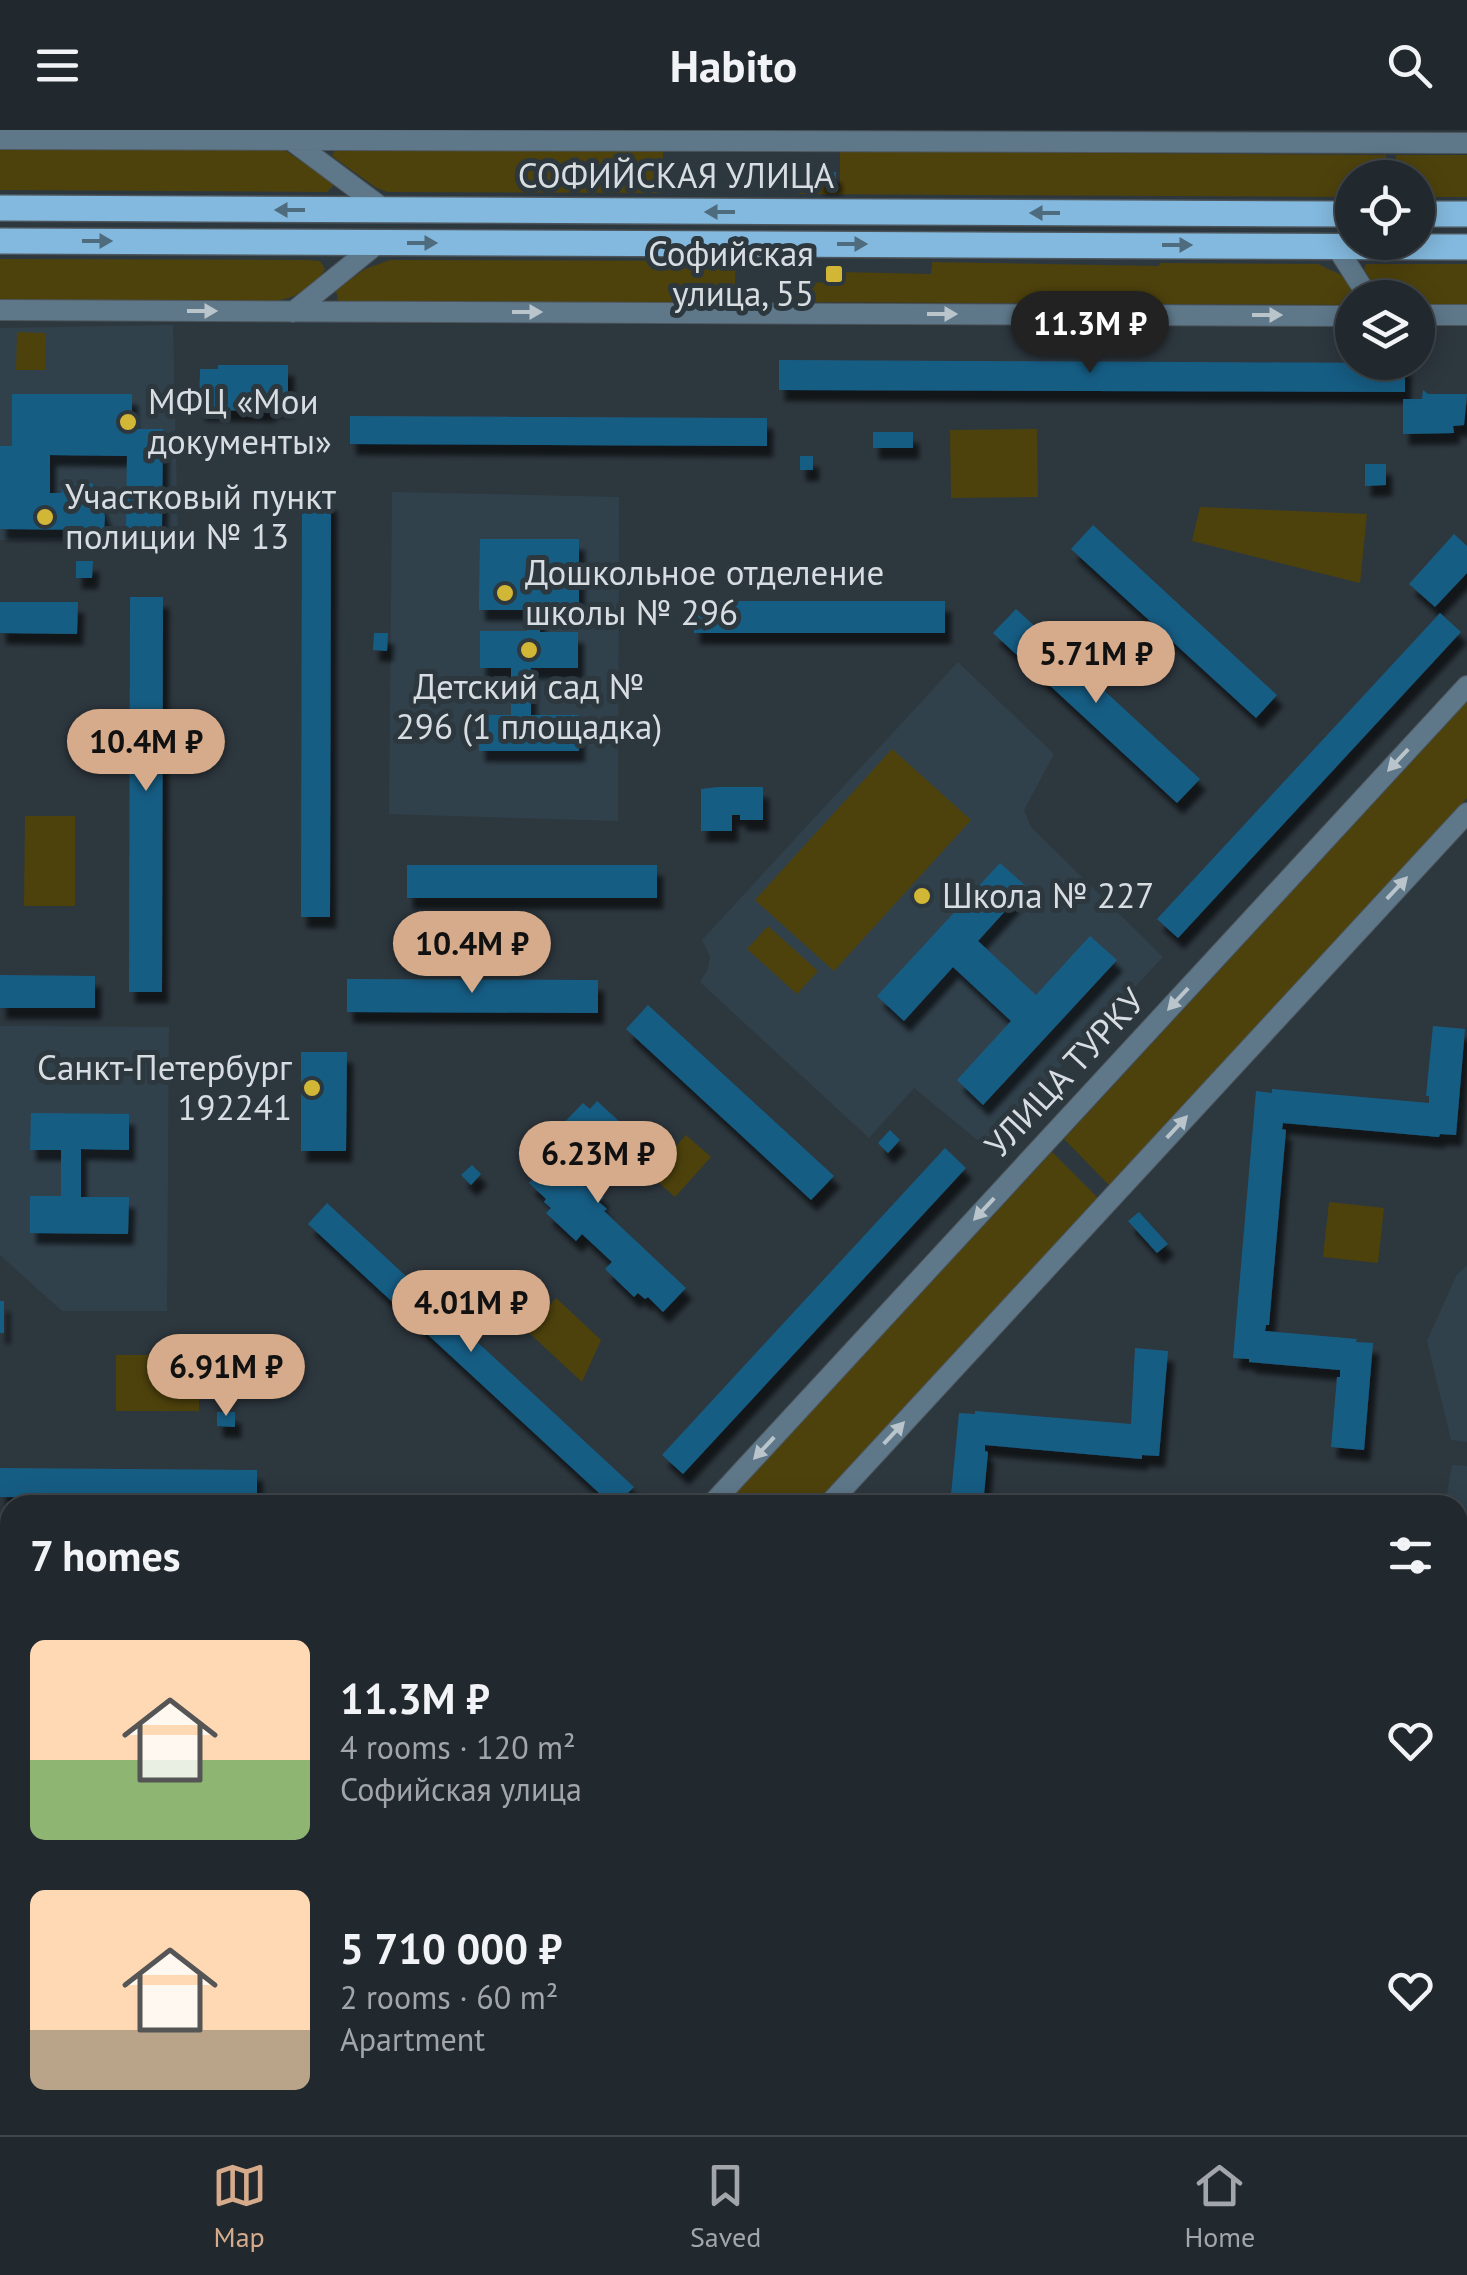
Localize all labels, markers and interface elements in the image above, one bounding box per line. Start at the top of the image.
text: Habito [670,36,797,94]
icon: menu [30,38,85,93]
icon: search [1382,38,1437,93]
street label: СОФИЙСКАЯ УЛИЦА [518,152,835,198]
map controls [1335,160,1435,380]
button: locate [1335,160,1435,260]
one-way arrow [274,202,306,218]
one-way arrow [704,203,736,219]
one-way arrow [1029,205,1061,221]
place label: Софийская улица, 55 [648,230,814,316]
one-way arrow [82,234,114,250]
one-way arrow [407,235,439,251]
one-way arrow [837,236,869,252]
one-way arrow [1162,237,1194,253]
marker: Софийская улица, 55 [823,263,845,285]
button: layers [1335,280,1435,380]
pin: 11.3M ₽ [998,291,1182,376]
text: 11.3M ₽ [1033,302,1147,344]
one-way arrow [187,303,219,319]
one-way arrow [512,304,544,320]
one-way arrow [927,306,959,322]
one-way arrow [1252,307,1284,323]
place label: МФЦ «Мои документы» [148,378,332,464]
marker: МФЦ «Мои документы» [117,411,139,433]
place label: Участковый пункт полиции № 13 [65,473,336,559]
marker: Участковый пункт полиции № 13 [34,506,56,528]
place label: Дошкольное отделение школы № 296 [525,549,884,635]
marker: Дошкольное отделение школы № 296 [494,582,516,604]
pin: 5.71M ₽ [1004,621,1188,706]
text: 5.71M ₽ [1039,632,1153,674]
marker: Детский сад № 296 (1 площадка) [518,639,540,661]
place label: Детский сад № 296 (1 площадка) [396,663,662,749]
pin: 10.4M ₽ [54,709,238,794]
text: 10.4M ₽ [89,720,203,762]
one-way arrow [1388,747,1410,772]
place label: Школа № 227 [942,872,1154,918]
one-way arrow [1385,877,1408,901]
marker: Школа № 227 [911,885,933,907]
pin: 10.4M ₽ [380,911,564,996]
text: 10.4M ₽ [415,922,529,964]
street label: УЛИЦА ТУРКУ [974,978,1155,1166]
one-way arrow [1167,987,1190,1011]
place label: Санкт-Петербург 192241 [37,1044,292,1130]
marker: Санкт-Петербург 192241 [301,1077,323,1099]
one-way arrow [1165,1115,1188,1139]
pin: 6.23M ₽ [506,1121,690,1206]
text: 6.23M ₽ [541,1132,655,1174]
one-way arrow [973,1197,996,1221]
pin: 4.01M ₽ [379,1270,563,1355]
text: 4.01M ₽ [414,1281,528,1323]
pin: 6.91M ₽ [134,1334,318,1419]
text: 6.91M ₽ [169,1345,283,1387]
one-way arrow [882,1422,905,1446]
one-way arrow [753,1435,775,1460]
text: 7 homes [30,1528,181,1583]
icon: filters [1383,1528,1438,1583]
text: 11.3M ₽ [340,1671,490,1726]
icon: home [110,1680,230,1800]
icon: heart [1383,1713,1438,1768]
text: 4 rooms · 120 m² [340,1726,576,1768]
text: Софийская улица [340,1768,582,1810]
text: 5 710 000 ₽ [340,1921,562,1976]
icon: home [110,1930,230,2050]
icon: heart [1383,1963,1438,2018]
text: 2 rooms · 60 m² [340,1976,558,2018]
text: Apartment [340,2018,485,2060]
tab: Map [212,2158,267,2255]
tab: Saved [690,2158,761,2255]
tab: Home [1185,2158,1255,2255]

